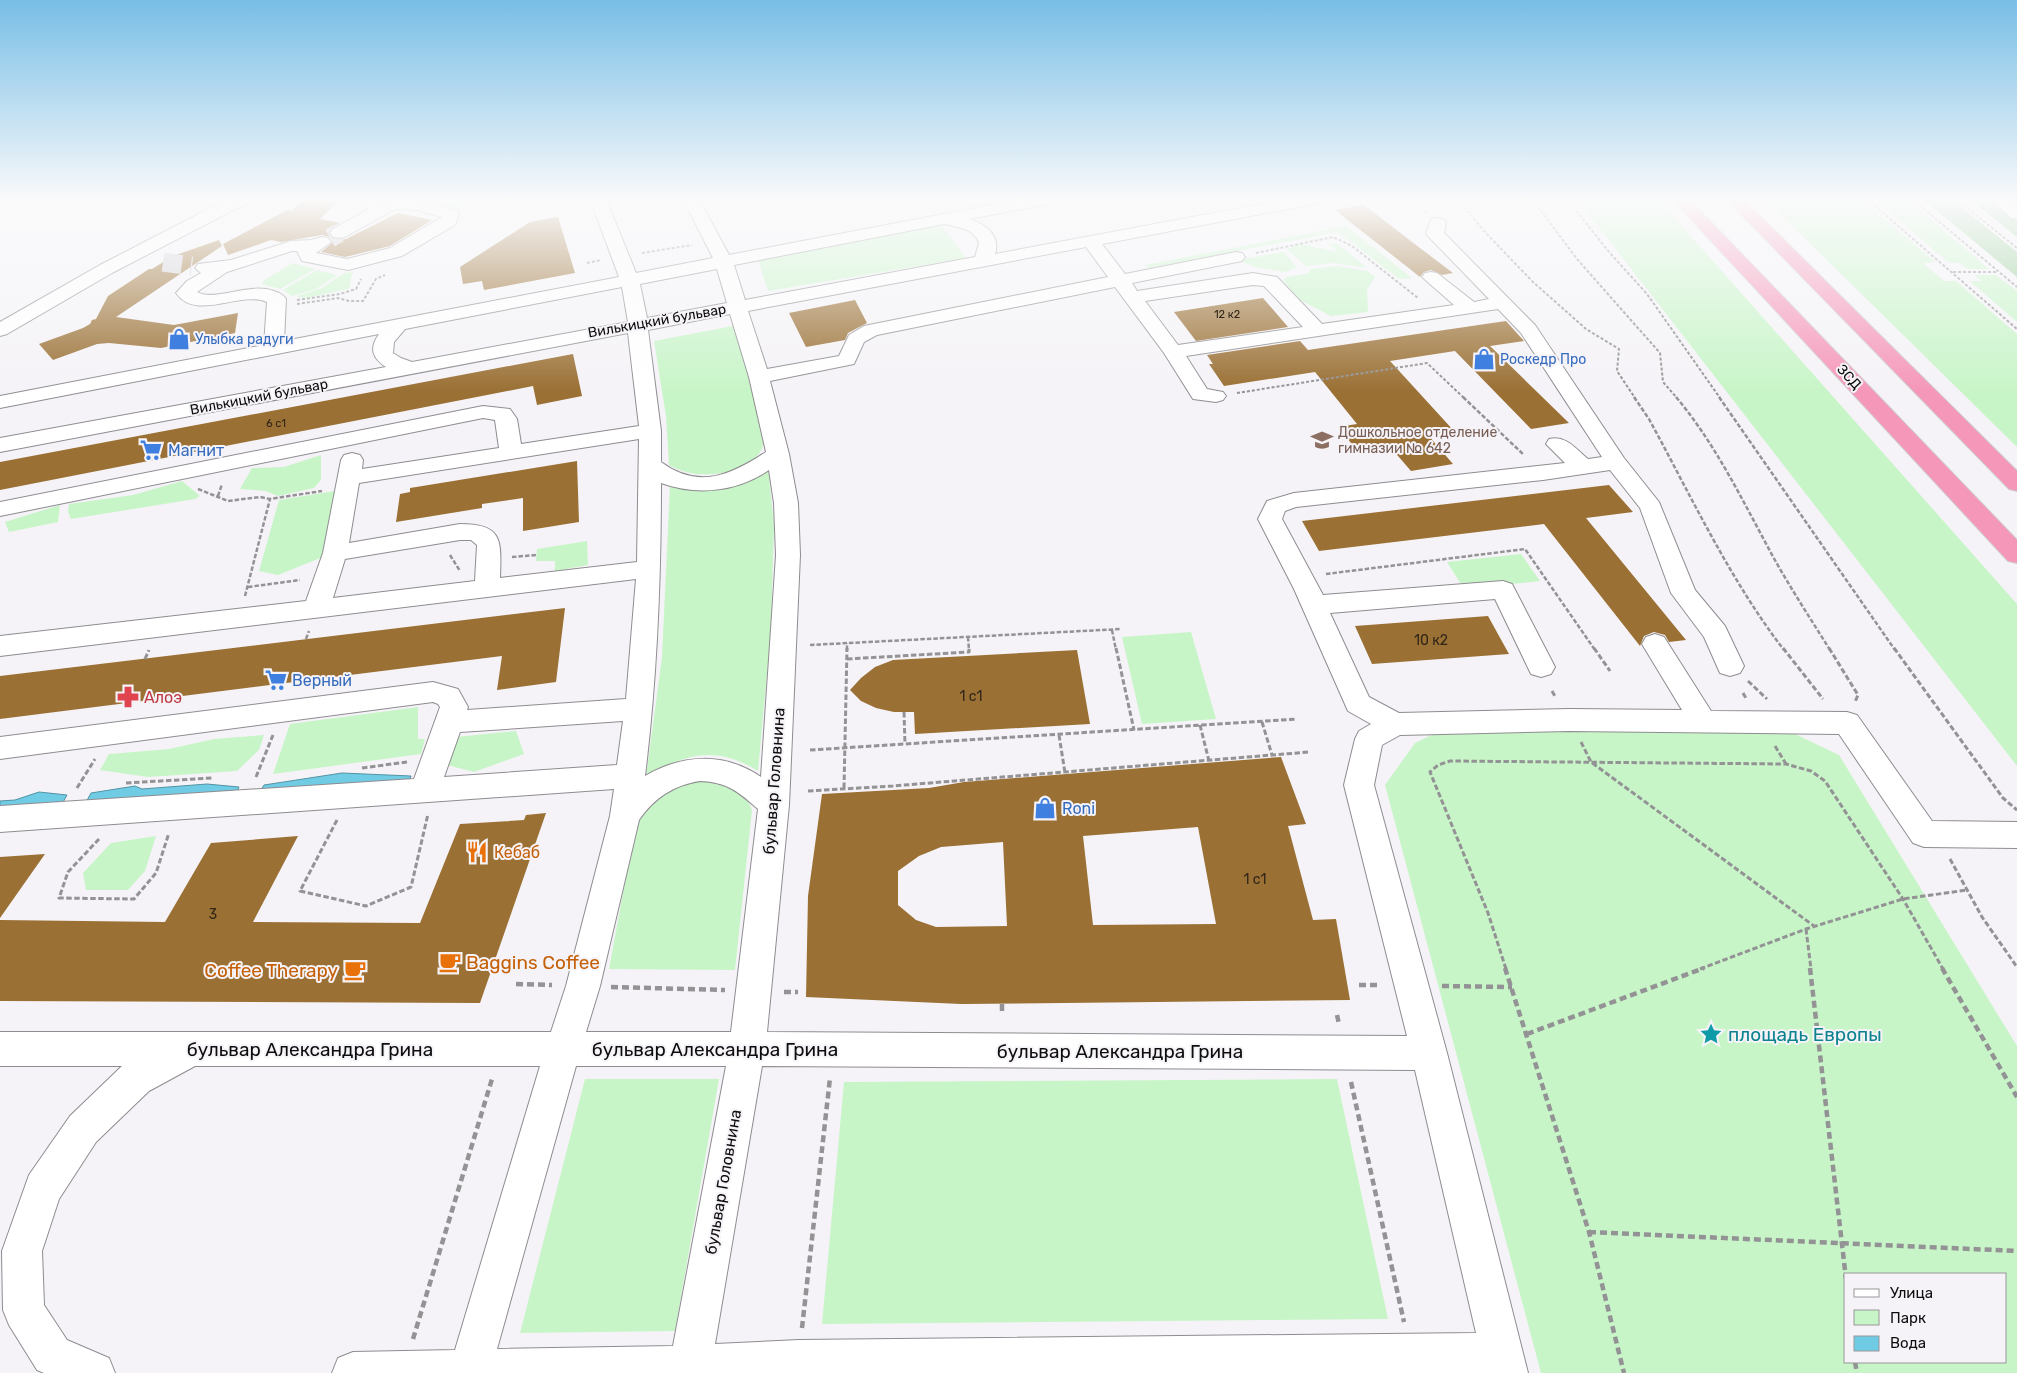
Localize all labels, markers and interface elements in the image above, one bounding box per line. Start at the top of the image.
street label: Вилькицкий бульвар [587,300,727,342]
house number: 12 к2 [1214,308,1240,321]
shop icon: Улыбка радуги [166,326,192,352]
place label: Улыбка радуги [195,331,294,348]
shop icon: Роскедр Про [1471,346,1497,372]
place label: Роскедр Про [1500,351,1586,368]
street label: ЗСД [1833,361,1865,393]
street label: Вилькицкий бульвар [189,375,329,419]
house number: 6 с1 [266,417,286,430]
place label: Дошкольное отделение гимназии № 642 [1338,424,1497,457]
school or university icon: Дошкольное отделение гимназии № 642 [1309,427,1335,453]
supermarket icon: Магнит [138,437,164,463]
place label: Магнит [168,441,224,460]
house number: 10 к2 [1414,632,1448,649]
supermarket icon: Верный [263,667,289,693]
place label: Верный [292,671,352,690]
pharmacy icon: Алоэ [115,684,141,710]
place label: Алоэ [144,688,182,707]
house number: 1 с1 [959,688,983,705]
street label: бульвар Головнина [759,707,789,855]
shop icon: Roni [1032,795,1058,821]
place label: Roni [1062,799,1095,818]
restaurant icon: Кебаб [464,839,490,865]
place label: Кебаб [494,843,540,862]
house number: 1 с1 [1243,871,1267,888]
house number: 3 [209,906,217,923]
cafe icon: Baggins Coffee [437,949,463,975]
place label: Baggins Coffee [466,951,600,974]
cafe icon: Coffee Therapy [342,957,368,983]
place label: Coffee Therapy [204,959,338,982]
place icon: площадь Европы [1698,1021,1724,1047]
place label: площадь Европы [1728,1023,1882,1046]
street label: бульвар Александра Грина [187,1038,433,1061]
street label: бульвар Александра Грина [592,1038,838,1061]
street label: бульвар Александра Грина [997,1040,1243,1063]
street label: бульвар Головнина [701,1108,745,1256]
legend [1844,1273,2007,1363]
text: Улица [1890,1284,1933,1302]
text: Парк [1890,1309,1926,1327]
text: Вода [1890,1334,1926,1352]

